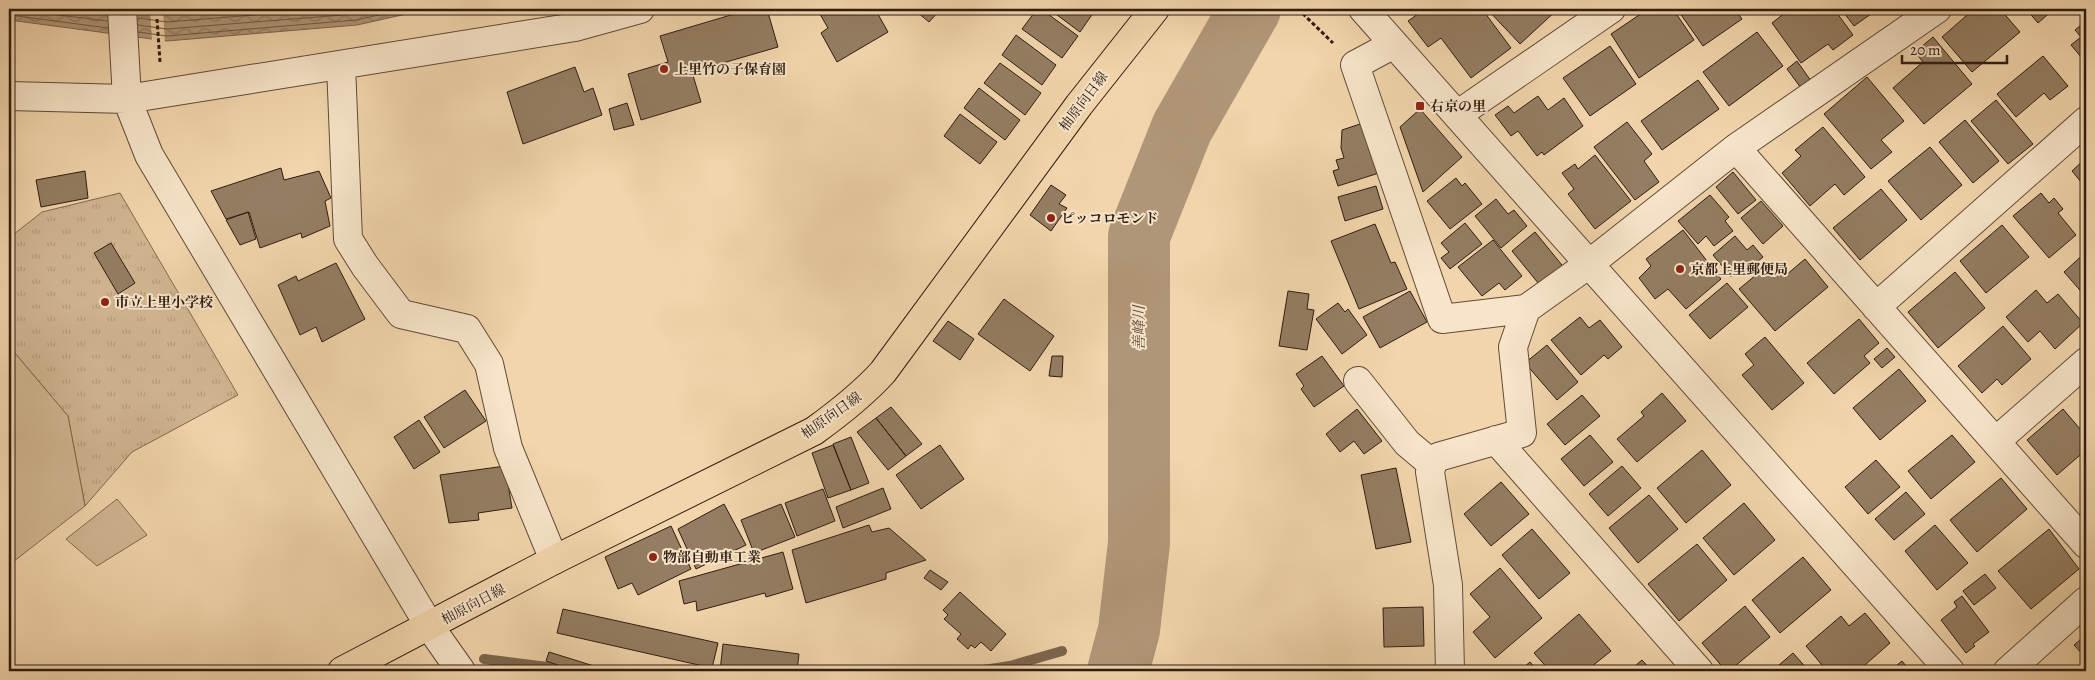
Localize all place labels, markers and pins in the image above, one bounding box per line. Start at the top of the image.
place label: 上里竹の子保育園 [674,60,786,79]
marker: 上里竹の子保育園 [658,63,670,75]
place label: 右京の里 [1430,97,1486,116]
marker: 右京の里 [1414,100,1426,112]
place label: ピッコロモンド [1061,209,1158,228]
marker: ピッコロモンド [1045,212,1057,224]
place label: 京都上里郵便局 [1690,260,1788,279]
marker: 京都上里郵便局 [1674,263,1686,275]
place label: 市立上里小学校 [115,293,213,312]
marker: 市立上里小学校 [99,296,111,308]
place label: 物部自動車工業 [663,548,761,567]
marker: 物部自動車工業 [647,551,659,563]

